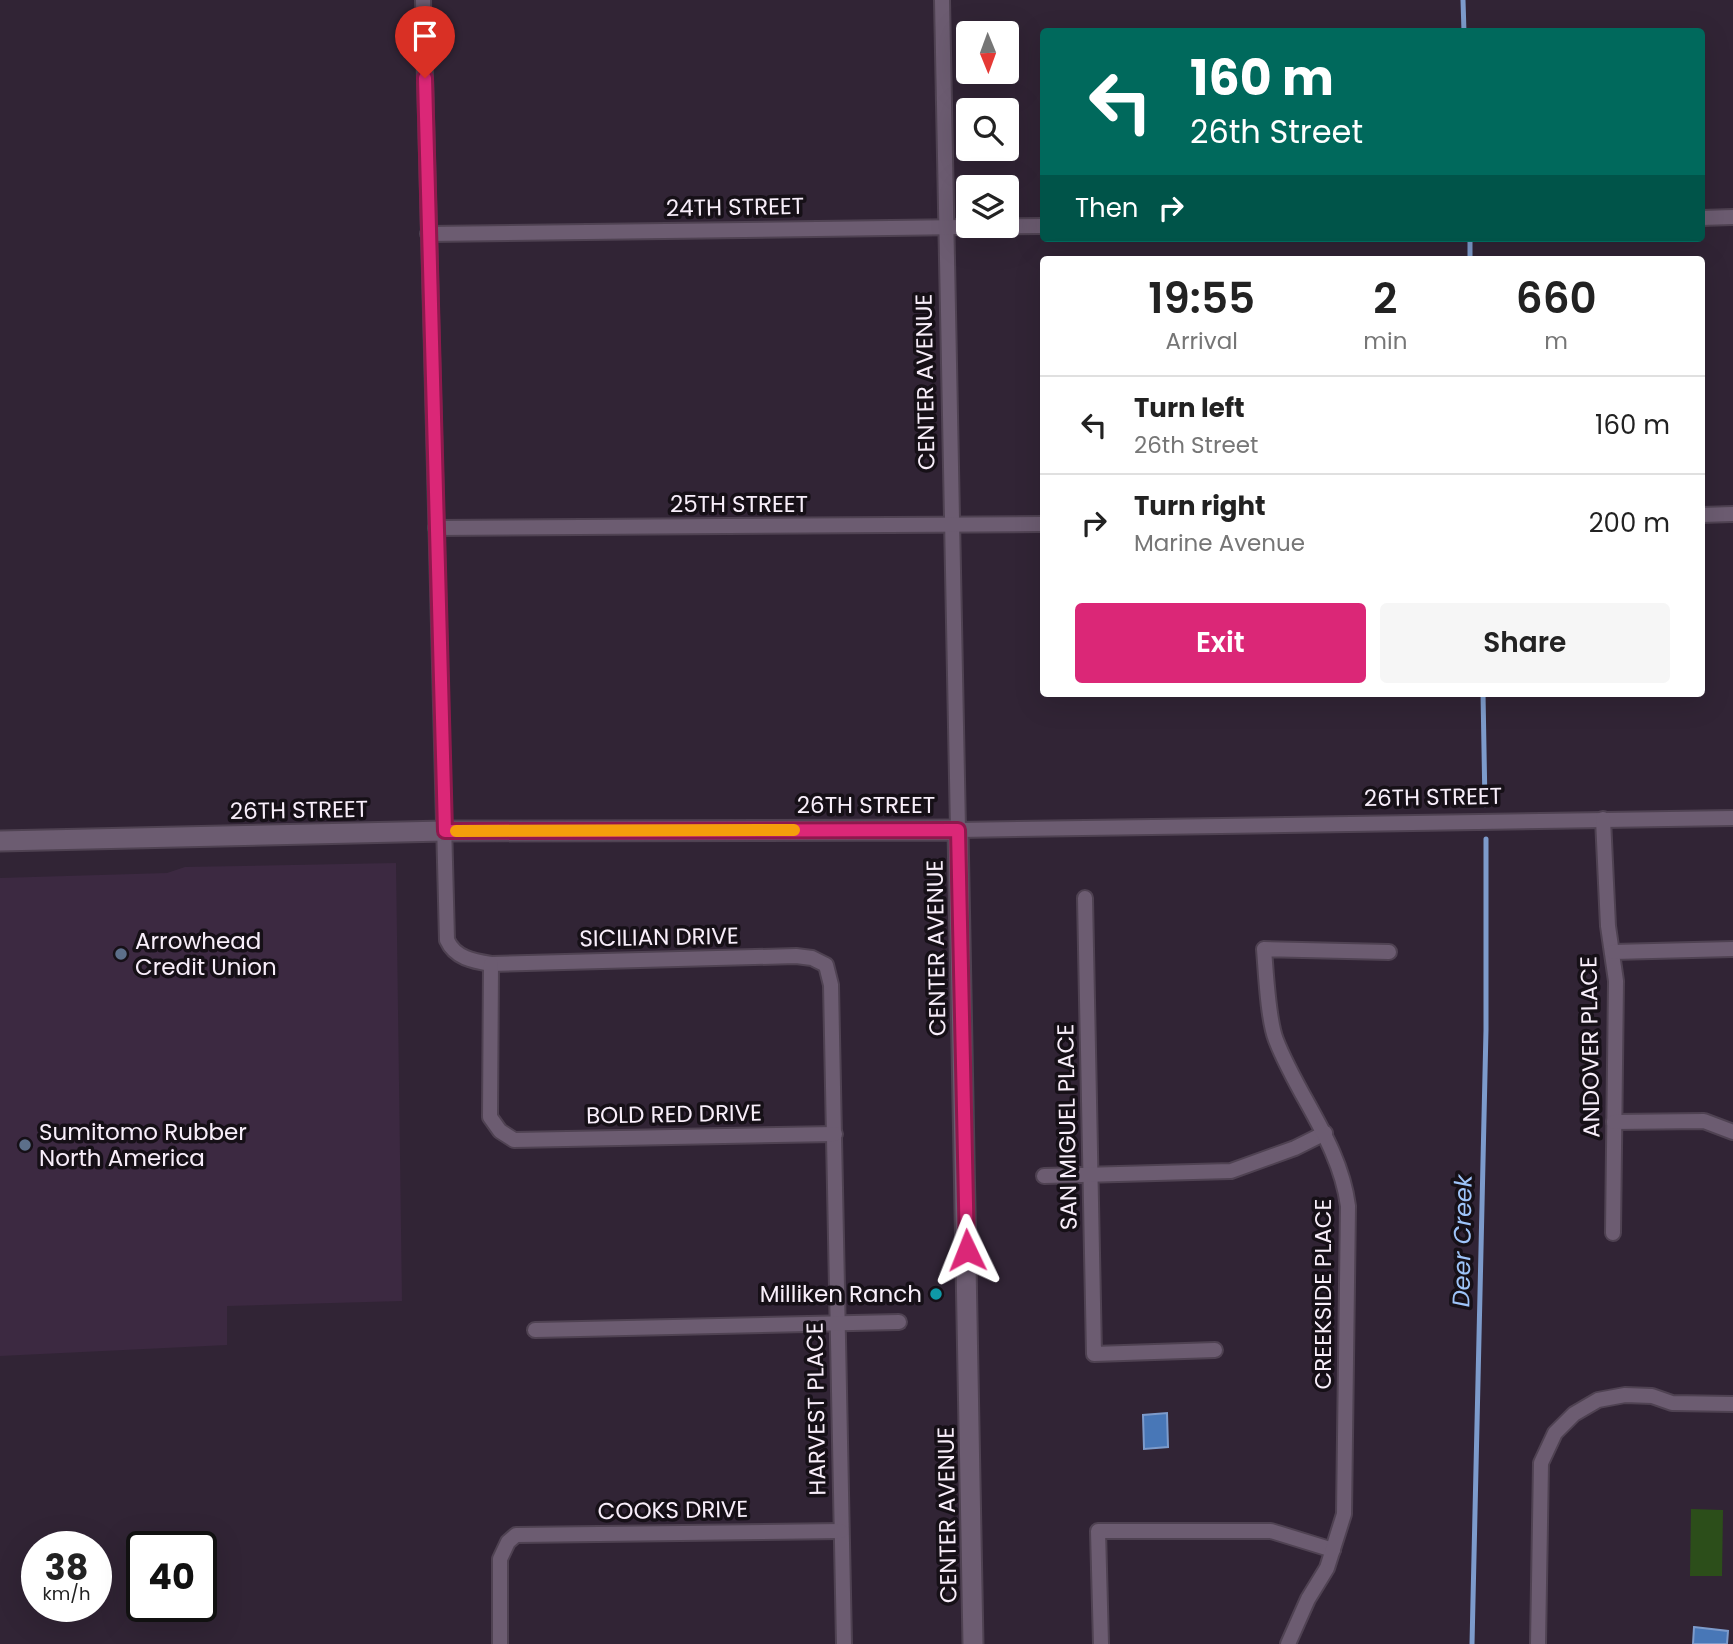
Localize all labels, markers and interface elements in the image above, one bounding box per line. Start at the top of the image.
pin [395,6,455,78]
icon: arrive [406,17,444,55]
north arrow [956,21,1018,84]
map controls [956,21,1019,238]
text: 160 m [1190,44,1334,112]
icon: left [1075,56,1166,147]
button: search [956,98,1019,161]
text: 26th Street [1190,109,1363,154]
button: layers [956,175,1019,238]
icon: right [1152,189,1190,227]
street label: 24TH STREET [666,190,804,224]
text: Then [1075,190,1138,226]
text: 19:55 [1148,269,1255,328]
text: 2 [1373,269,1397,328]
text: 660 [1516,269,1597,328]
street label: CENTER AVENUE [907,294,943,470]
text: Arrival [1165,325,1238,357]
text: min [1363,325,1407,357]
text: m [1544,325,1568,357]
text: Turn left [1134,390,1245,426]
icon: left [1075,406,1113,444]
text: 160 m [1595,407,1670,443]
text: 26th Street [1134,429,1258,461]
street label: 25TH STREET [670,488,808,520]
text: Turn right [1134,488,1266,524]
icon: right [1075,504,1113,542]
text: 200 m [1589,505,1670,541]
text: Marine Avenue [1134,527,1305,559]
button: Exit [1075,603,1366,683]
button: Share [1380,603,1670,683]
street label: 26TH STREET [1364,780,1502,814]
street label: 26TH STREET [797,789,935,821]
street label: 26TH STREET [230,793,368,827]
street label: CENTER AVENUE [918,860,954,1036]
street label: SICILIAN DRIVE [579,920,739,954]
place label: Arrowhead Credit Union [135,925,277,983]
marker: Arrowhead Credit Union [113,946,129,962]
street label: ANDOVER PLACE [1572,956,1608,1138]
street label: SAN MIGUEL PLACE [1049,1024,1085,1230]
street label: BOLD RED DRIVE [586,1096,762,1132]
place label: Sumitomo Rubber North America [39,1116,247,1174]
marker: Sumitomo Rubber North America [17,1137,33,1153]
water label: Deer Creek [1444,1173,1480,1307]
street label: CREEKSIDE PLACE [1307,1199,1339,1389]
position arrow [930,1213,1004,1287]
place label: Milliken Ranch [760,1278,922,1310]
marker: Milliken Ranch [928,1286,944,1302]
street label: HARVEST PLACE [798,1322,834,1496]
street label: CENTER AVENUE [929,1427,965,1603]
street label: COOKS DRIVE [597,1493,749,1527]
speed limit sign: 40 [126,1531,217,1622]
text: 38 [45,1543,88,1592]
text: km/h [43,1581,90,1606]

